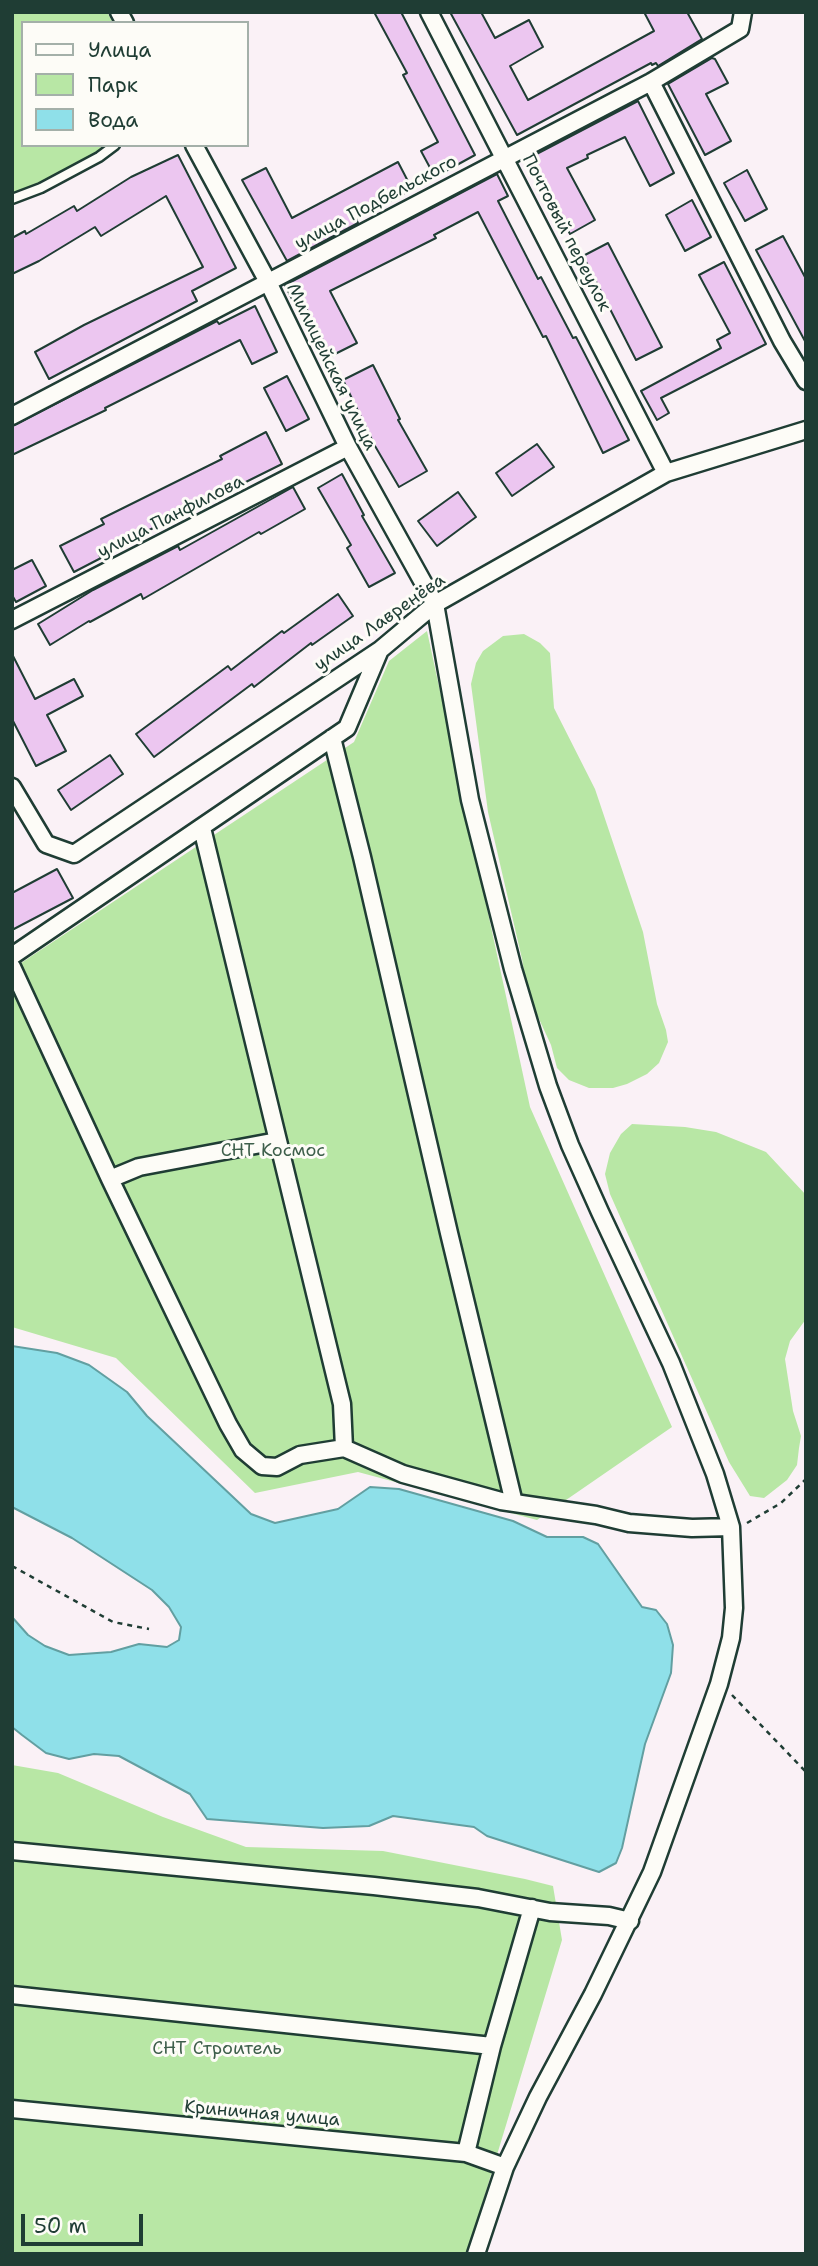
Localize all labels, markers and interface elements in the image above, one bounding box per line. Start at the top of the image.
legend [21,21,248,147]
text: Улица [88,36,151,64]
text: Парк [88,71,138,99]
text: Вода [88,106,138,134]
street label: улица Подбельского [291,151,461,255]
street label: Почтовый переулок [517,151,615,315]
street label: Милицейская улица [281,280,381,454]
street label: улица Панфилова [94,471,248,563]
street label: улица Лавренёва [310,570,450,676]
park label: СНТ Космос [221,1140,325,1162]
park label: СНТ Строитель [152,2038,282,2060]
street label: Криничная улица [183,2096,341,2132]
scale bar [24,2200,147,2244]
text: 50 m [34,2212,87,2240]

